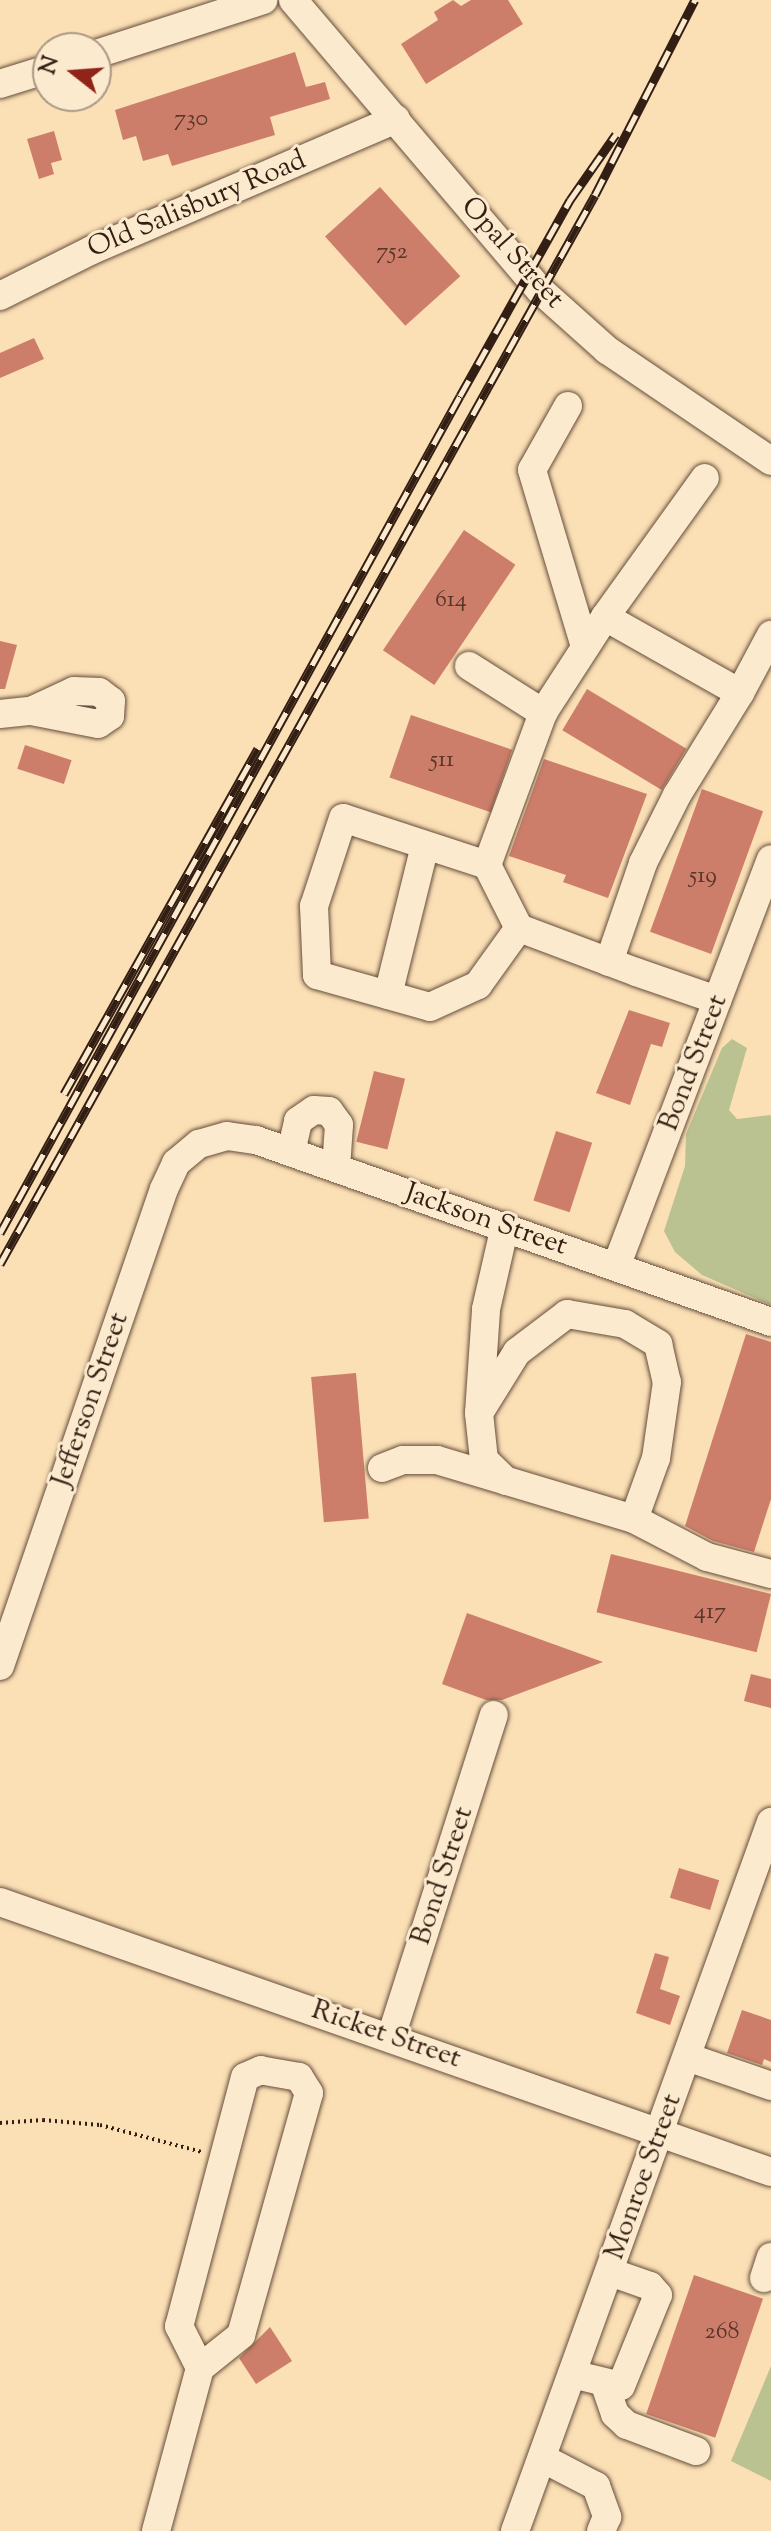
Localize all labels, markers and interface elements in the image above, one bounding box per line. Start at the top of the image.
north arrow [32,32,112,112]
text: N [33,52,69,79]
house number: 730 [174,106,208,134]
street label: Old Salisbury Road [83,144,311,266]
street label: Opal Street [453,190,571,316]
house number: 752 [376,239,408,267]
house number: 614 [435,587,467,615]
house number: 511 [430,747,454,775]
house number: 519 [689,863,717,891]
street label: Bond Street [653,990,735,1136]
street label: Jackson Street [400,1177,572,1263]
street label: Jefferson Street [45,1308,137,1492]
house number: 417 [694,1599,726,1627]
street label: Bond Street [405,1803,481,1949]
street label: Ricket Street [307,1994,465,2076]
street label: Monroe Street [598,2089,690,2265]
house number: 268 [704,2319,740,2347]

